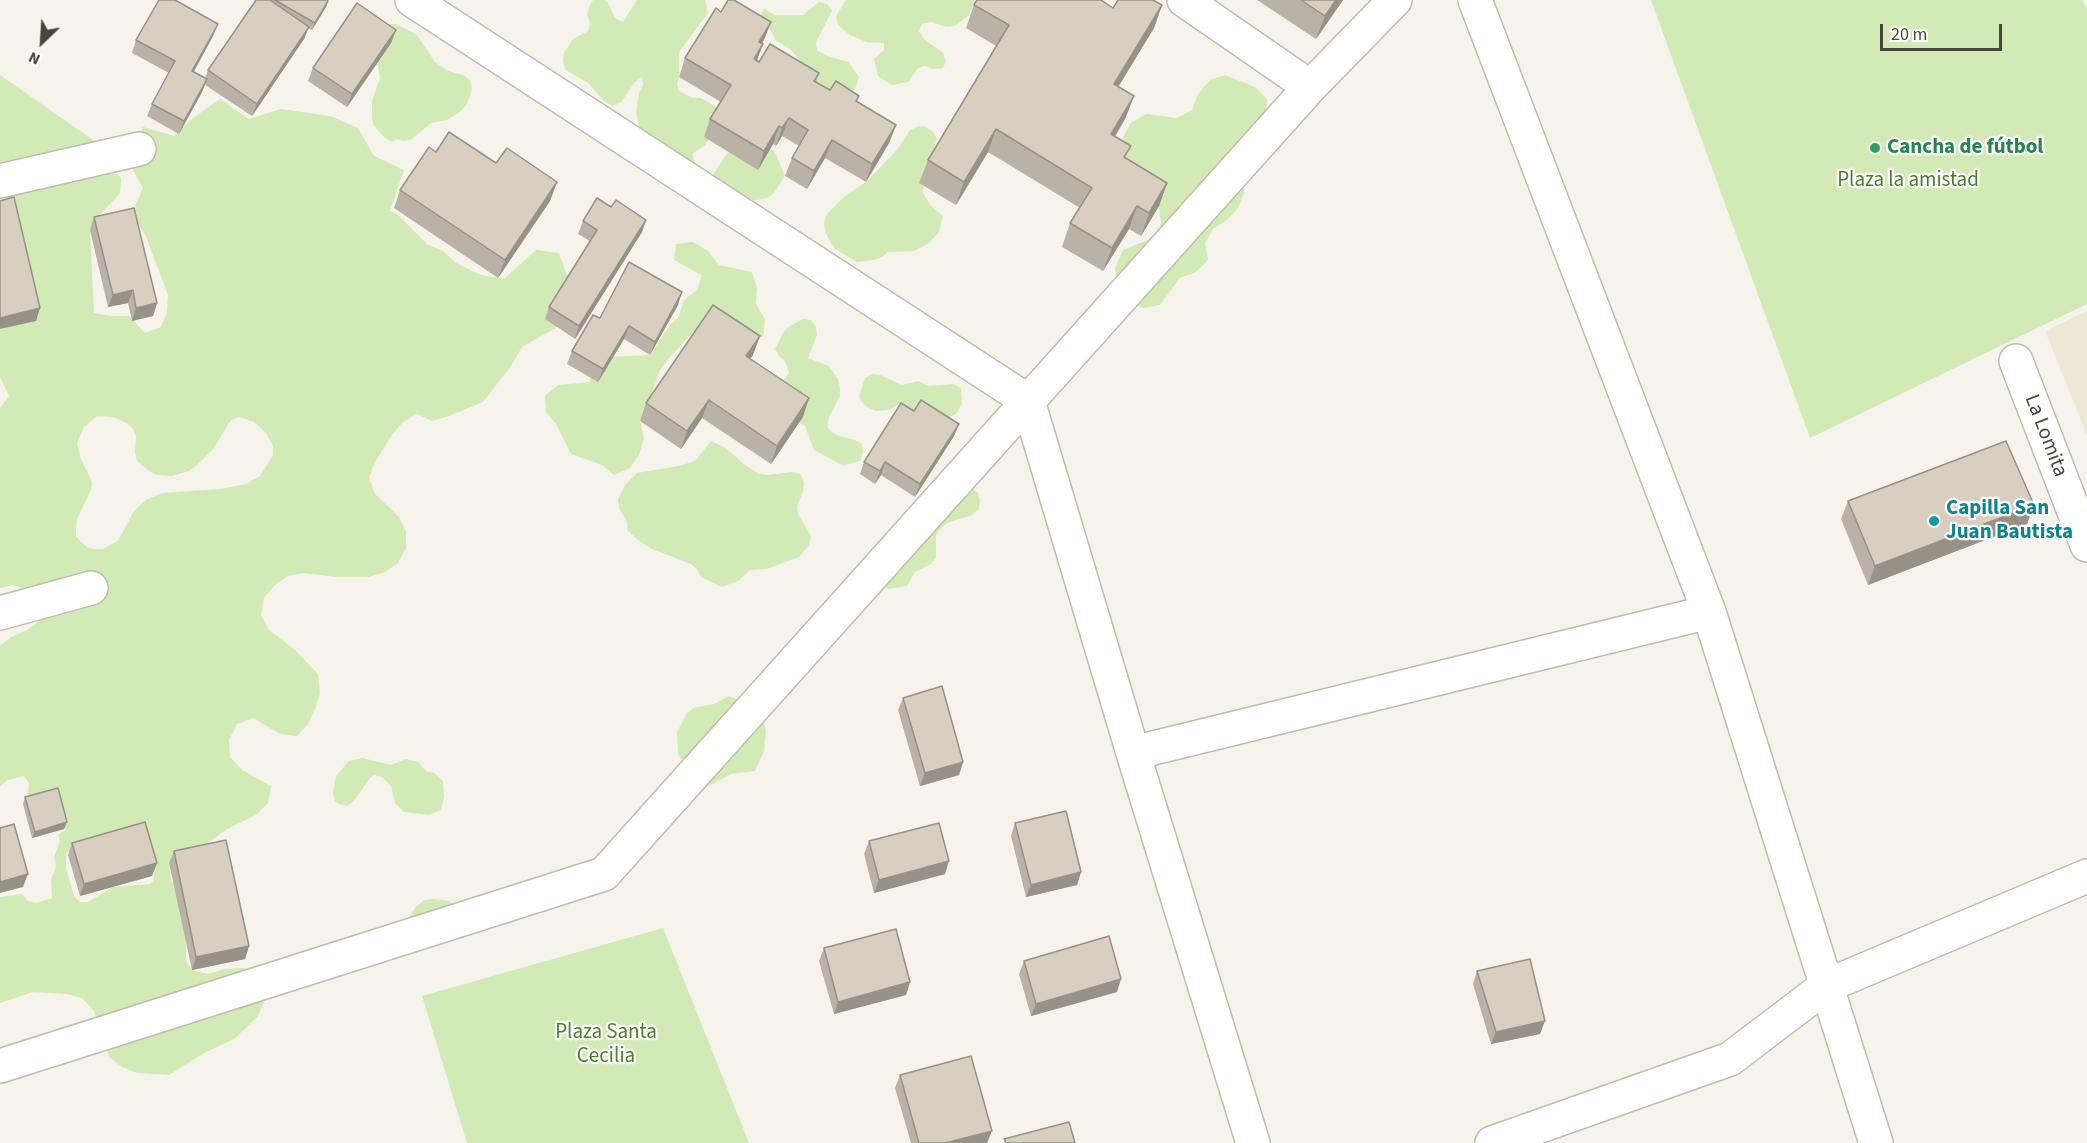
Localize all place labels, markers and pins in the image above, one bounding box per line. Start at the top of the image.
place label: Cancha de fútbol [1887,135,2043,161]
marker: Cancha de fútbol [1868,141,1882,155]
place label: Capilla San Juan Bautista [1946,496,2073,546]
marker: Capilla San Juan Bautista [1927,514,1941,528]

